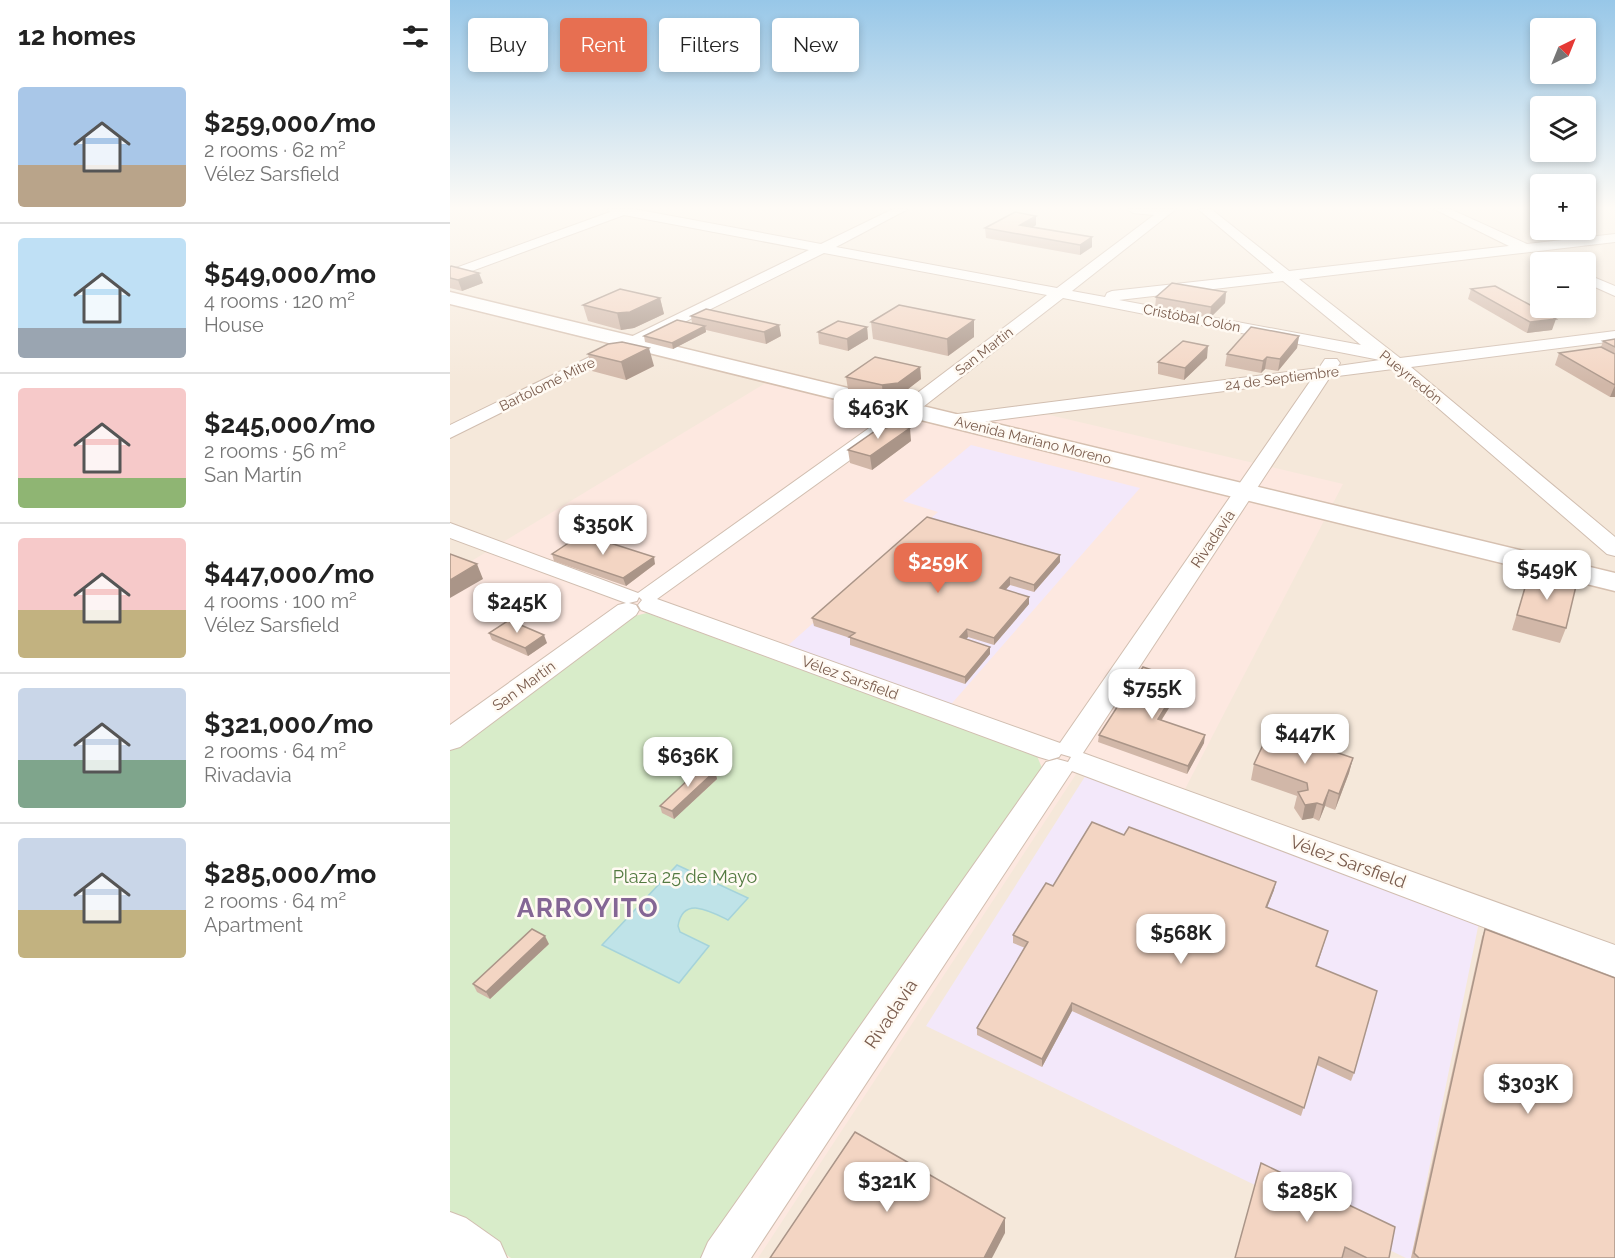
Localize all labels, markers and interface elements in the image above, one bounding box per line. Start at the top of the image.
chip: Buy [468,18,548,72]
chip: Rent [560,18,647,72]
chip: Filters [659,18,760,72]
chip: New [772,18,859,72]
north arrow [1530,18,1596,84]
map controls [1530,18,1596,318]
icon: filters [399,20,432,53]
text: 12 homes [18,21,136,51]
button: layers [1530,96,1596,162]
text: $259,000/mo [204,108,376,138]
icon: home [66,111,138,183]
text: 2 rooms · 62 m² [204,138,346,162]
text: Vélez Sarsfield [204,162,339,186]
button: + [1530,174,1596,240]
button: − [1530,252,1596,318]
text: $549,000/mo [204,259,376,289]
icon: home [66,262,138,334]
text: 4 rooms · 120 m² [204,289,355,313]
street label: Cristóbal Colón [1142,301,1242,335]
text: House [204,313,264,337]
street label: San Martín [952,324,1016,378]
street label: Pueyrredón [1377,347,1445,407]
street label: Bartolomé Mitre [497,354,597,414]
street label: 24 de Septiembre [1224,363,1340,393]
pin: $463K [836,389,920,440]
text: $463K [848,396,908,420]
text: $245,000/mo [204,409,375,439]
icon: home [66,412,138,484]
street label: Avenida Mariano Moreno [953,413,1113,467]
text: 2 rooms · 56 m² [204,439,346,463]
text: San Martín [204,463,302,487]
pin: $350K [561,505,645,556]
street label: Rivadavia [1187,507,1239,571]
text: $350K [573,512,633,536]
pin: $259K [896,543,980,594]
text: $259K [908,550,968,574]
pin: $549K [1505,550,1589,601]
text: $549K [1517,557,1577,581]
text: $447,000/mo [204,559,374,589]
icon: home [66,562,138,634]
pin: $245K [475,583,559,634]
text: 4 rooms · 100 m² [204,589,357,613]
text: $245K [487,590,547,614]
text: Vélez Sarsfield [204,613,339,637]
street label: Vélez Sarsfield [799,652,901,704]
street label: San Martín [489,657,559,715]
pin: $755K [1110,669,1194,720]
text: $755K [1122,676,1182,700]
text: $321,000/mo [204,709,373,739]
icon: home [66,712,138,784]
pin: $447K [1263,714,1347,765]
text: $447K [1275,721,1335,745]
pin: $636K [646,737,730,788]
text: 2 rooms · 64 m² [204,739,346,763]
text: $636K [657,744,719,768]
text: Rivadavia [204,763,292,787]
street label: Vélez Sarsfield [1287,831,1409,892]
text: $285,000/mo [204,859,376,889]
icon: home [66,862,138,934]
park label: Plaza 25 de Mayo [613,866,758,887]
text: 2 rooms · 64 m² [204,889,346,913]
district label: ARROYITO [517,893,659,923]
text: Apartment [204,913,303,937]
pin: $568K [1139,914,1223,965]
text: $568K [1150,921,1212,945]
street label: Rivadavia [860,975,921,1052]
pin: $303K [1486,1064,1570,1115]
text: $303K [1498,1071,1558,1095]
pin: $321K [845,1162,929,1213]
text: $321K [858,1169,916,1193]
pin: $285K [1265,1172,1349,1223]
text: $285K [1277,1179,1337,1203]

